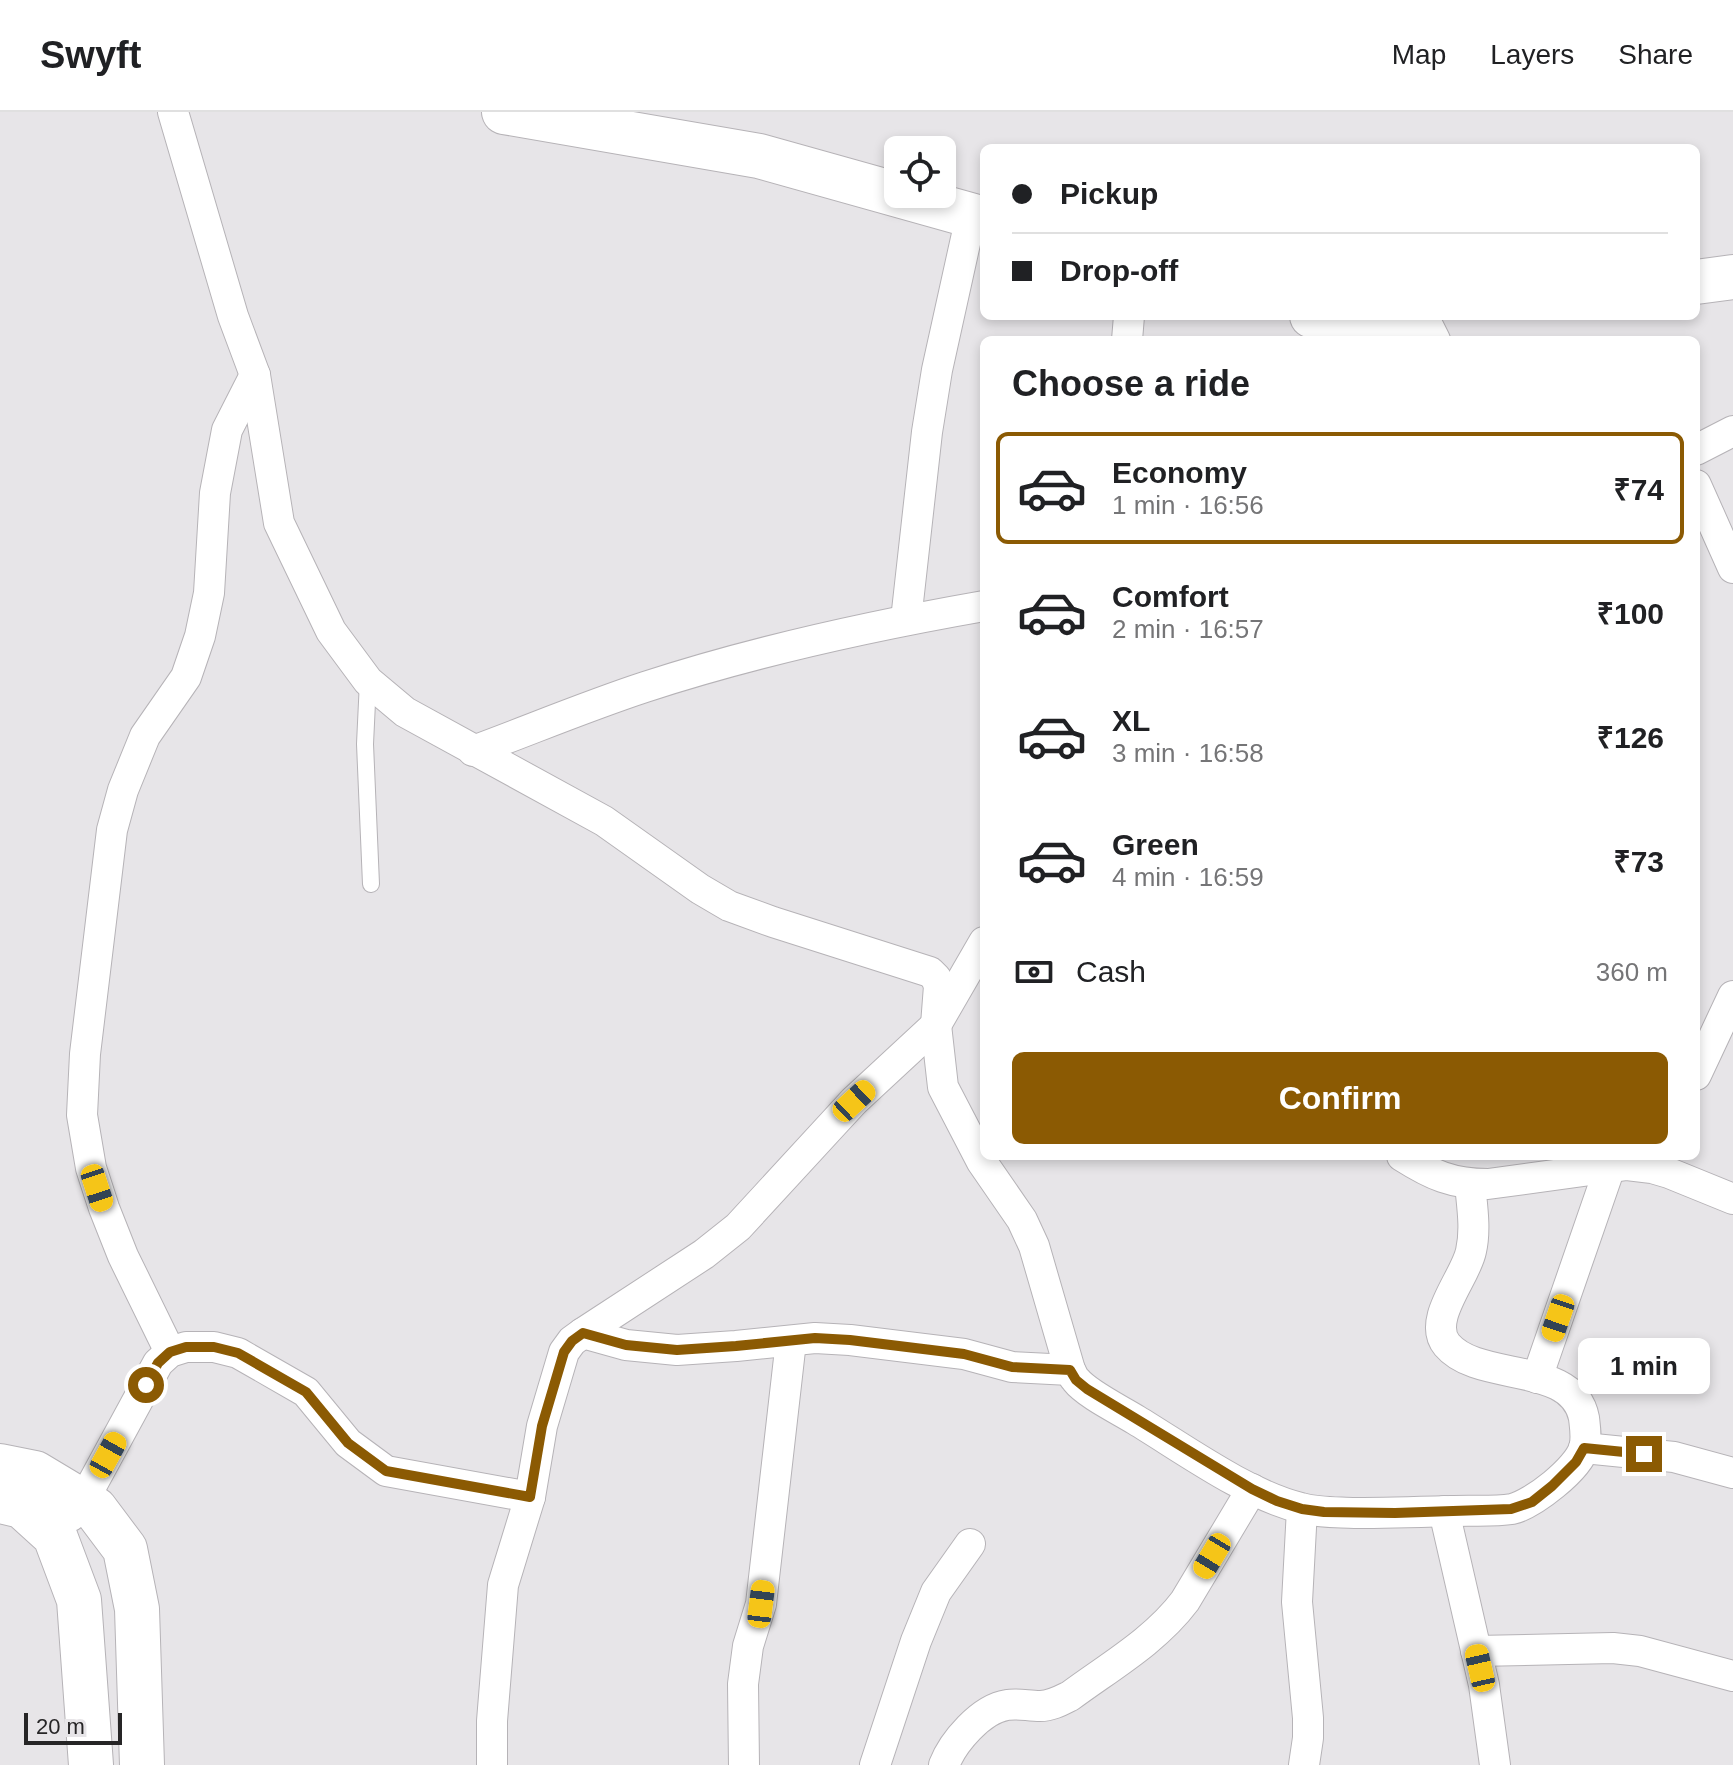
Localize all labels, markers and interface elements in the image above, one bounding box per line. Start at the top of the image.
text: Swyft [40,34,141,76]
text: Map [1392,39,1446,70]
text: Layers [1490,39,1574,70]
text: Share [1618,39,1693,70]
map controls [884,136,956,208]
button: locate [884,136,956,208]
text: Pickup [1060,177,1158,210]
text: Drop-off [1060,254,1178,287]
text: Choose a ride [1012,363,1250,404]
icon: car [1016,452,1088,524]
text: Economy [1112,456,1247,489]
text: ₹74 [1613,473,1664,506]
text: 1 min · 16:56 [1112,490,1264,520]
icon: car [1016,576,1088,648]
text: Comfort [1112,580,1229,613]
text: ₹100 [1597,597,1664,630]
text: 2 min · 16:57 [1112,614,1264,644]
icon: car [1016,700,1088,772]
text: XL [1112,704,1150,737]
text: ₹126 [1597,721,1664,754]
text: 3 min · 16:58 [1112,738,1264,768]
icon: car [1016,824,1088,896]
text: Green [1112,828,1199,861]
text: ₹73 [1613,845,1664,878]
text: 4 min · 16:59 [1112,862,1264,892]
icon: cash [1012,950,1056,994]
text: Cash [1076,955,1146,988]
text: 360 m [1596,957,1668,987]
button: Confirm [1012,1052,1668,1144]
car [828,1076,880,1126]
car [78,1161,116,1215]
car [1539,1291,1577,1345]
callout: 1 min [1578,1338,1710,1394]
text: 1 min [1610,1351,1678,1381]
route start [128,1367,164,1403]
car [86,1428,130,1482]
route end [1626,1436,1662,1472]
car [1189,1529,1235,1583]
car [746,1579,776,1629]
car [1463,1642,1497,1694]
scale bar [24,1709,122,1745]
text: 20 m [36,1714,85,1739]

